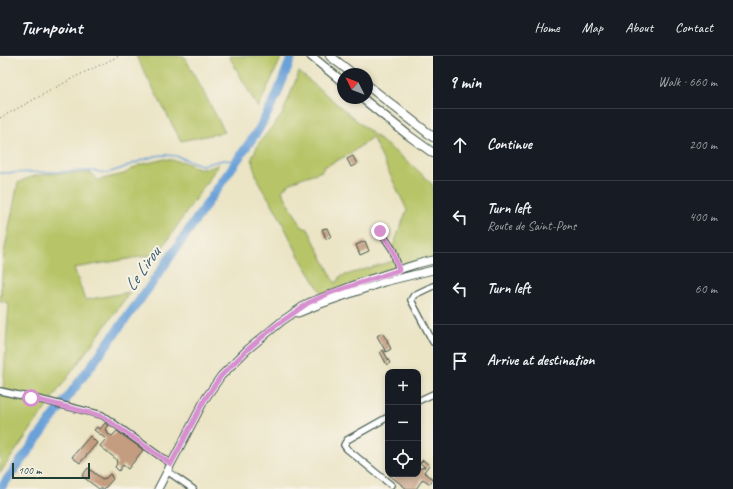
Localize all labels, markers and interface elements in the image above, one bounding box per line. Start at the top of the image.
text: Turnpoint [20,16,82,40]
text: Home [534,19,560,36]
text: Map [582,19,603,36]
text: About [625,19,653,36]
text: Contact [675,19,713,36]
north arrow [337,68,373,104]
text: 9 min [449,72,481,93]
text: Walk · 660 m [658,74,717,90]
icon: ahead [449,134,471,156]
text: Continue [487,135,532,154]
text: 200 m [689,137,717,153]
text: Turn left [487,199,530,218]
icon: left [449,206,471,228]
text: 400 m [689,209,717,225]
text: Route de Saint-Pons [487,218,576,234]
route end [371,222,389,240]
water label: Le Lirou [119,240,167,295]
icon: left [449,278,471,300]
text: Turn left [487,279,530,298]
text: 60 m [695,281,717,297]
icon: arrive [449,350,471,372]
text: Arrive at destination [487,351,594,370]
map controls [385,369,421,477]
button: + [385,369,421,405]
route start [22,389,40,407]
button: − [385,405,421,441]
button: locate [385,441,421,477]
scale bar [12,461,90,480]
text: 100 m [18,463,42,477]

